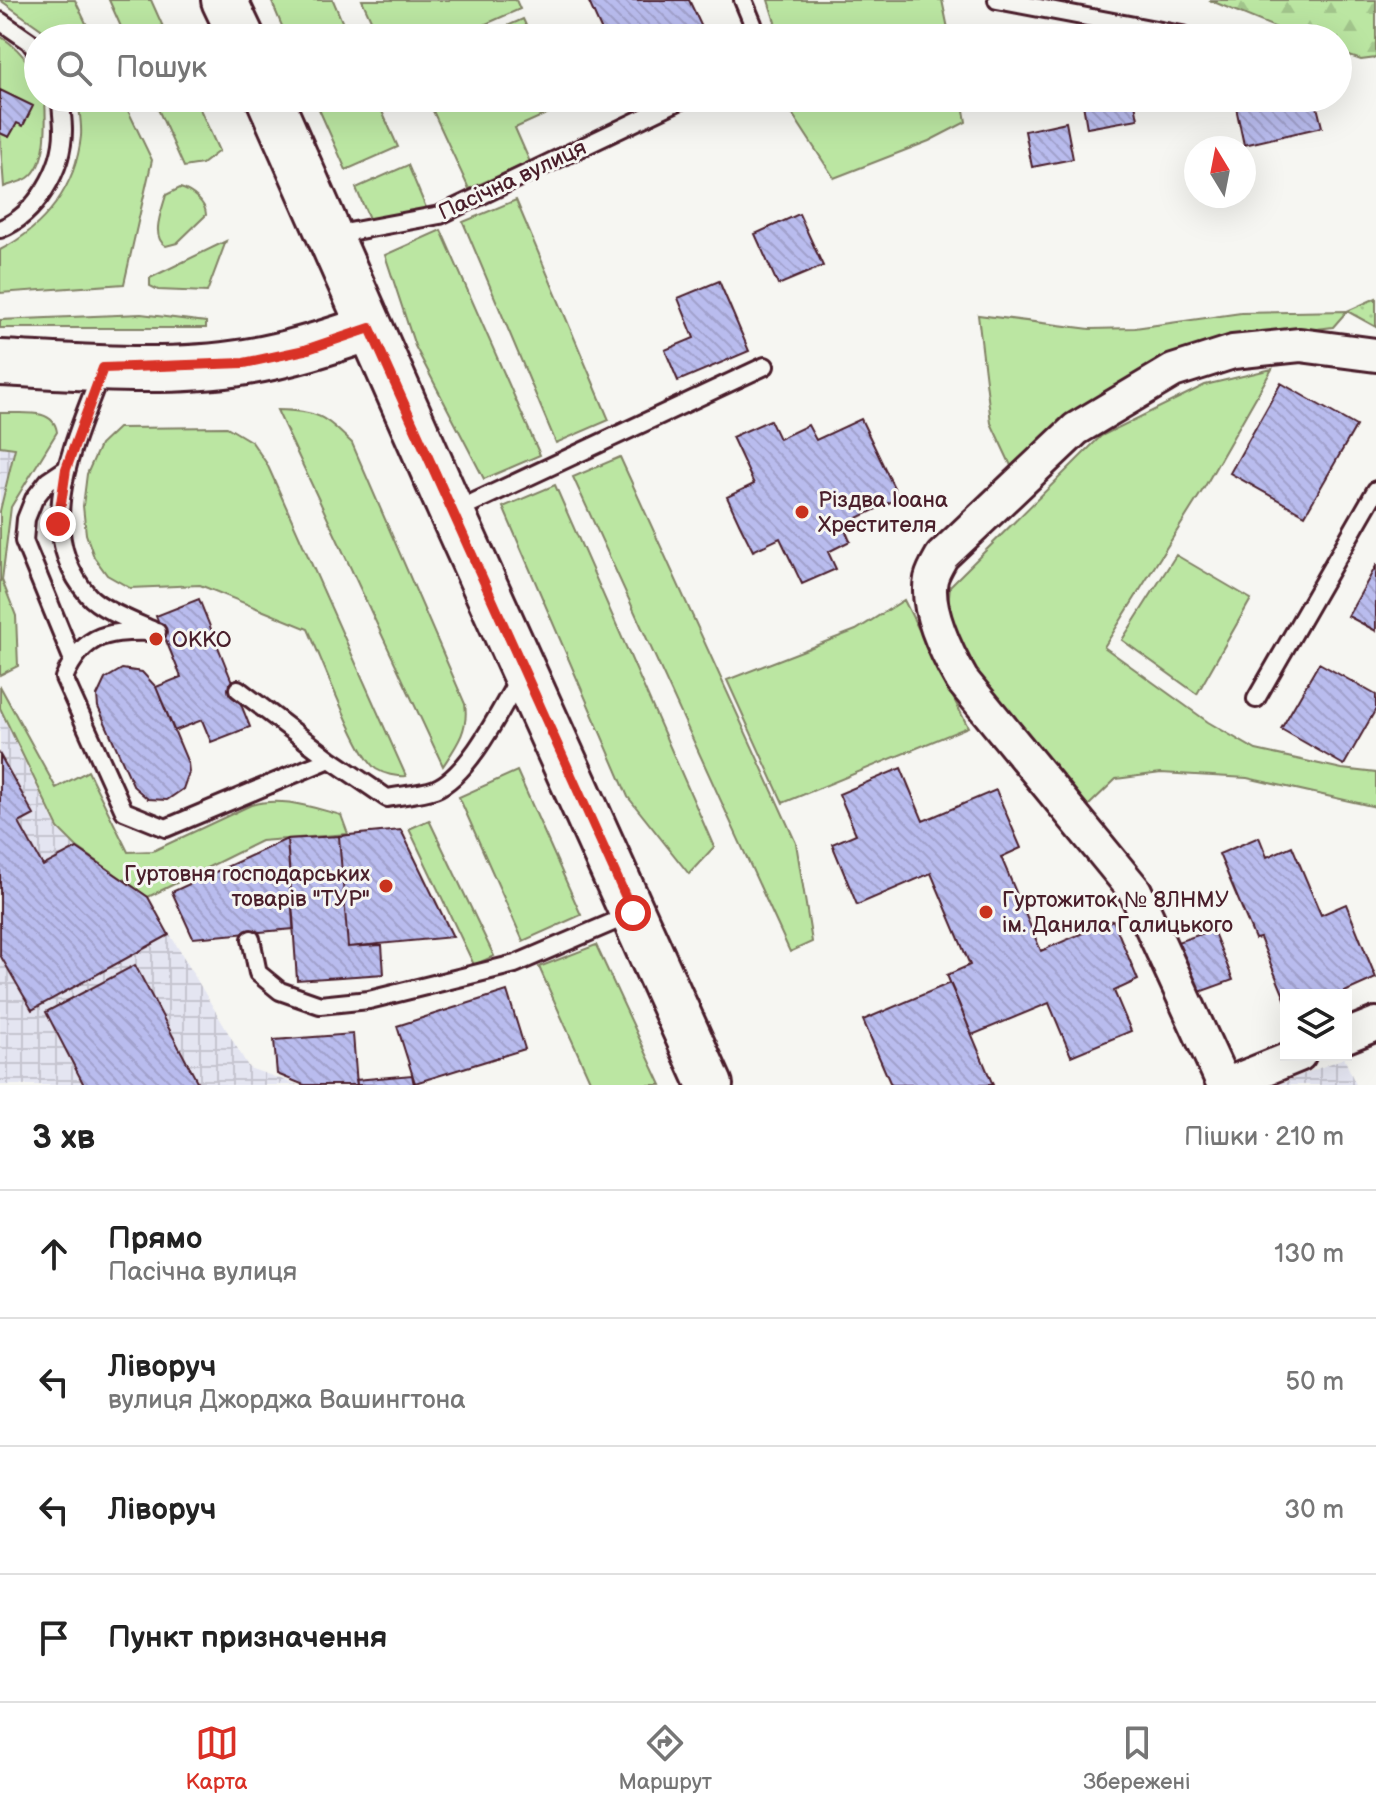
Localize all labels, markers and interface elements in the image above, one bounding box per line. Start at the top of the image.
search box [24,24,1352,112]
icon: search [52,46,96,90]
text: Пошук [116,50,207,86]
street label: Пасічна вулиця [434,134,591,226]
north arrow [1184,136,1256,208]
place label: Різдва Іоана Хрестителя [818,487,948,539]
marker: Різдва Іоана Хрестителя [793,503,811,521]
route end [40,506,76,542]
place label: ОККО [172,627,232,654]
marker: ОККО [147,630,165,648]
place label: Гуртовня господарських товарів "ТУР" [124,861,370,913]
marker: Гуртовня господарських товарів "ТУР" [377,877,395,895]
place label: Гуртожиток № 8ЛНМУ ім. Данила Галицького [1002,887,1233,939]
route start [615,895,651,931]
marker: Гуртожиток № 8ЛНМУ ім. Данила Галицького [977,903,995,921]
map controls [1280,989,1352,1061]
button: layers [1280,989,1352,1061]
text: 3 хв [32,1117,95,1158]
text: Пішки · 210 m [1184,1122,1344,1153]
text: Прямо [108,1221,202,1257]
icon: ahead [32,1232,76,1276]
text: 130 m [1274,1239,1344,1270]
text: Пасічна вулиця [108,1257,297,1288]
text: Ліворуч [108,1349,216,1385]
icon: left [32,1360,76,1404]
text: 50 m [1285,1367,1344,1398]
text: вулиця Джорджа Вашингтона [108,1385,466,1416]
icon: left [32,1488,76,1532]
text: Ліворуч [108,1492,216,1528]
text: 30 m [1284,1495,1344,1526]
icon: arrive [32,1616,76,1660]
text: Пункт призначення [108,1620,387,1656]
tab: Карта [186,1721,247,1796]
tab: Маршрут [619,1721,712,1796]
tab: Збережені [1083,1721,1190,1796]

